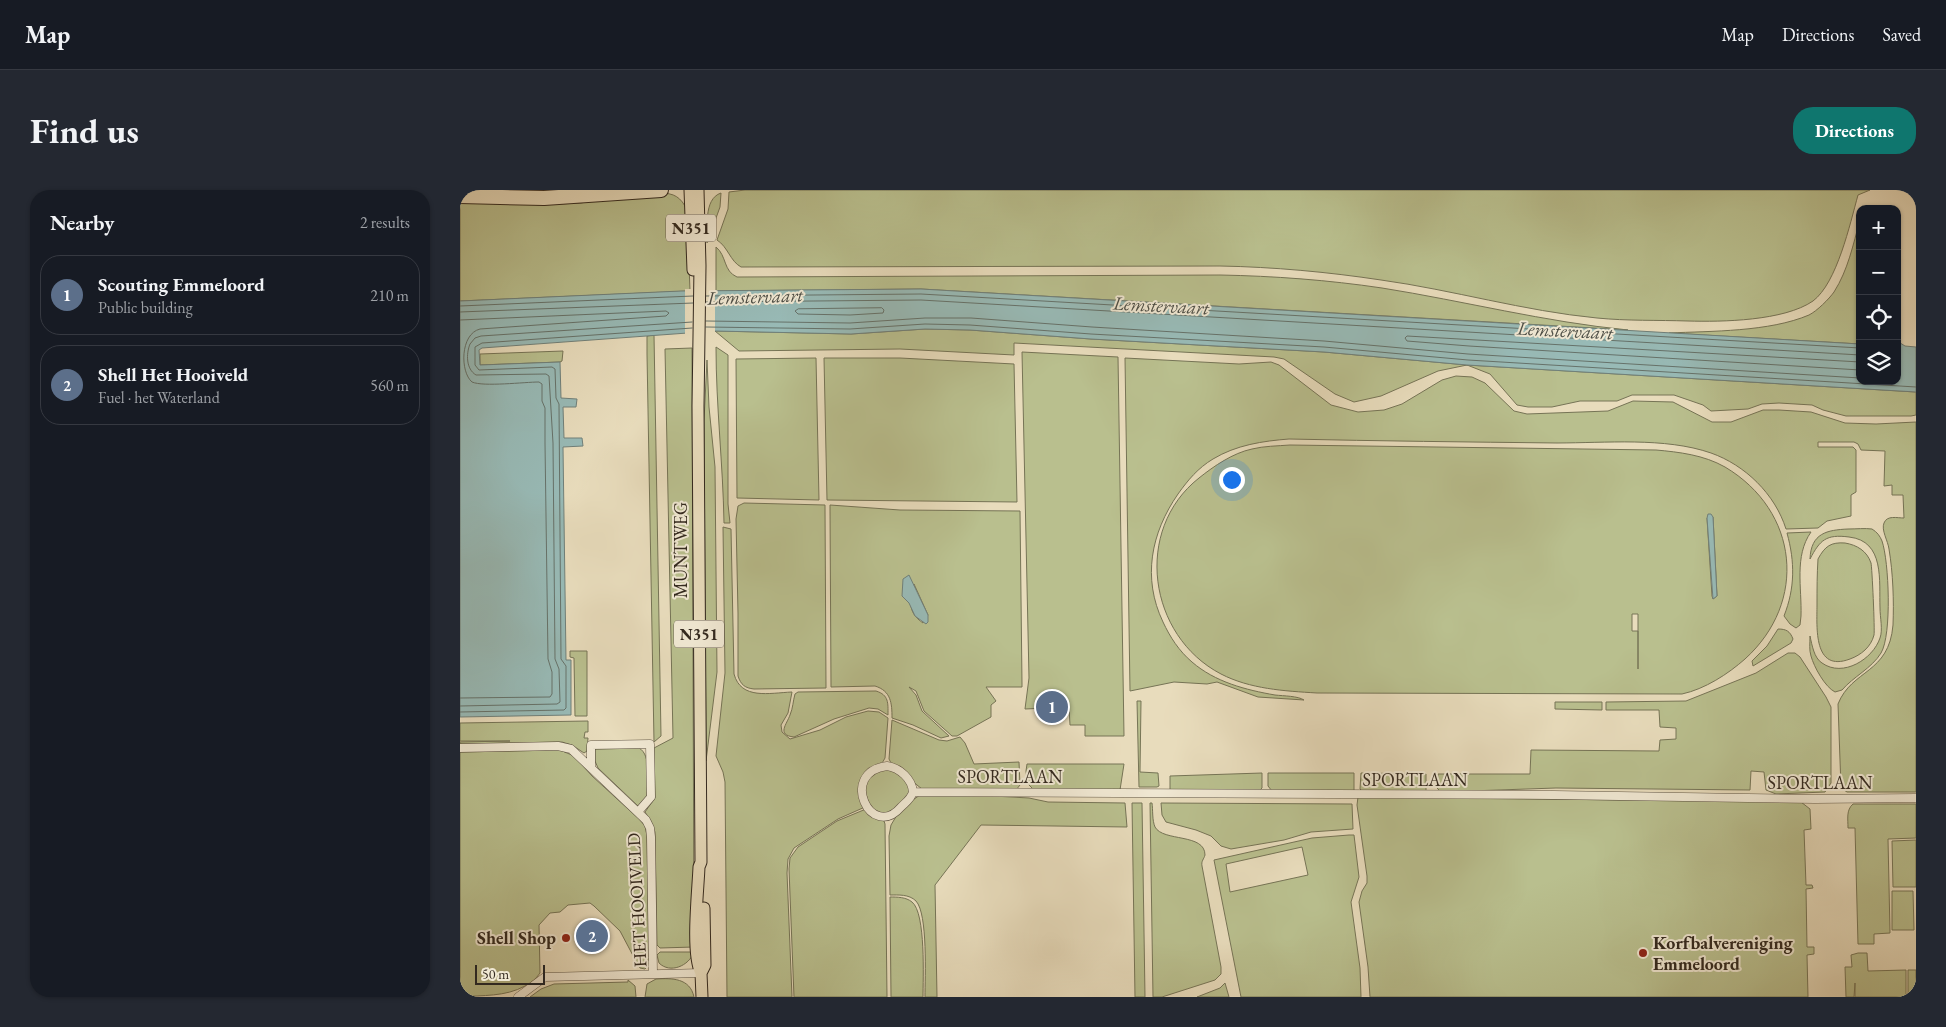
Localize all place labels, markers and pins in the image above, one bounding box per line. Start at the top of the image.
pin: 1 [1036,688,1068,726]
pin: 2 [576,917,608,955]
place label: Shell Shop [477,926,556,949]
place label: Korfbalvereniging Emmeloord [1653,931,1794,975]
marker: Shell Shop [560,932,572,944]
marker: Korfbalvereniging Emmeloord [1637,947,1649,959]

